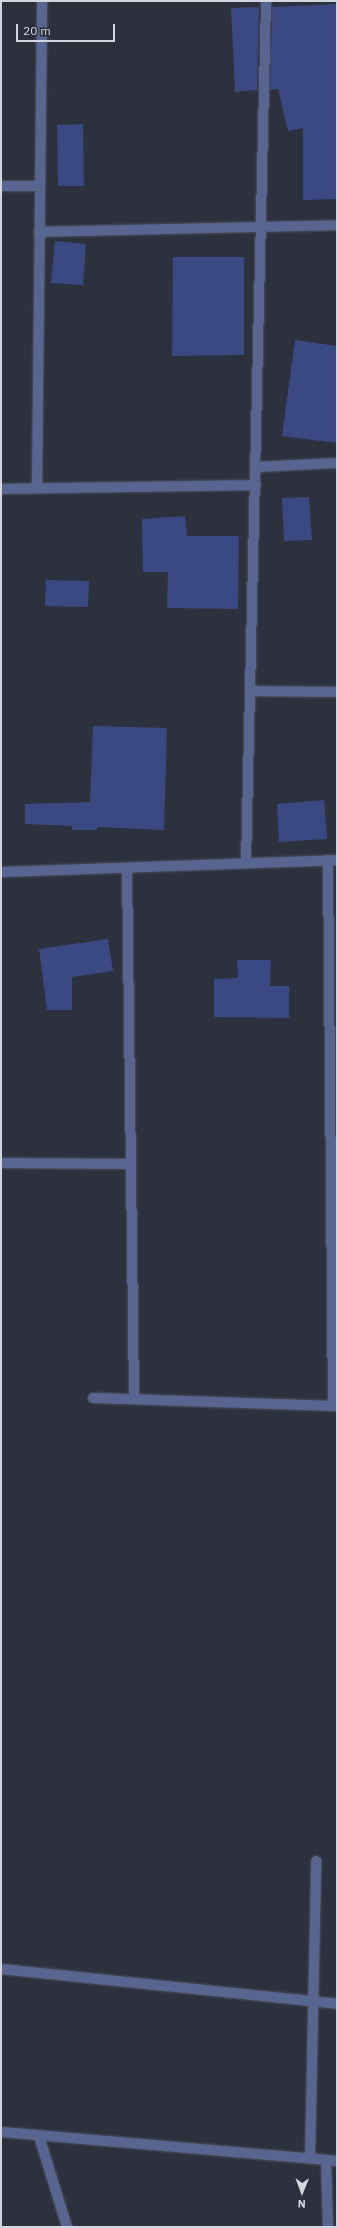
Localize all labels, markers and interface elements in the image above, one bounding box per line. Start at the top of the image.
scale bar [18,16,117,42]
text: 20 m [23,23,51,38]
north arrow [282,2172,322,2212]
text: N [298,2197,306,2211]

